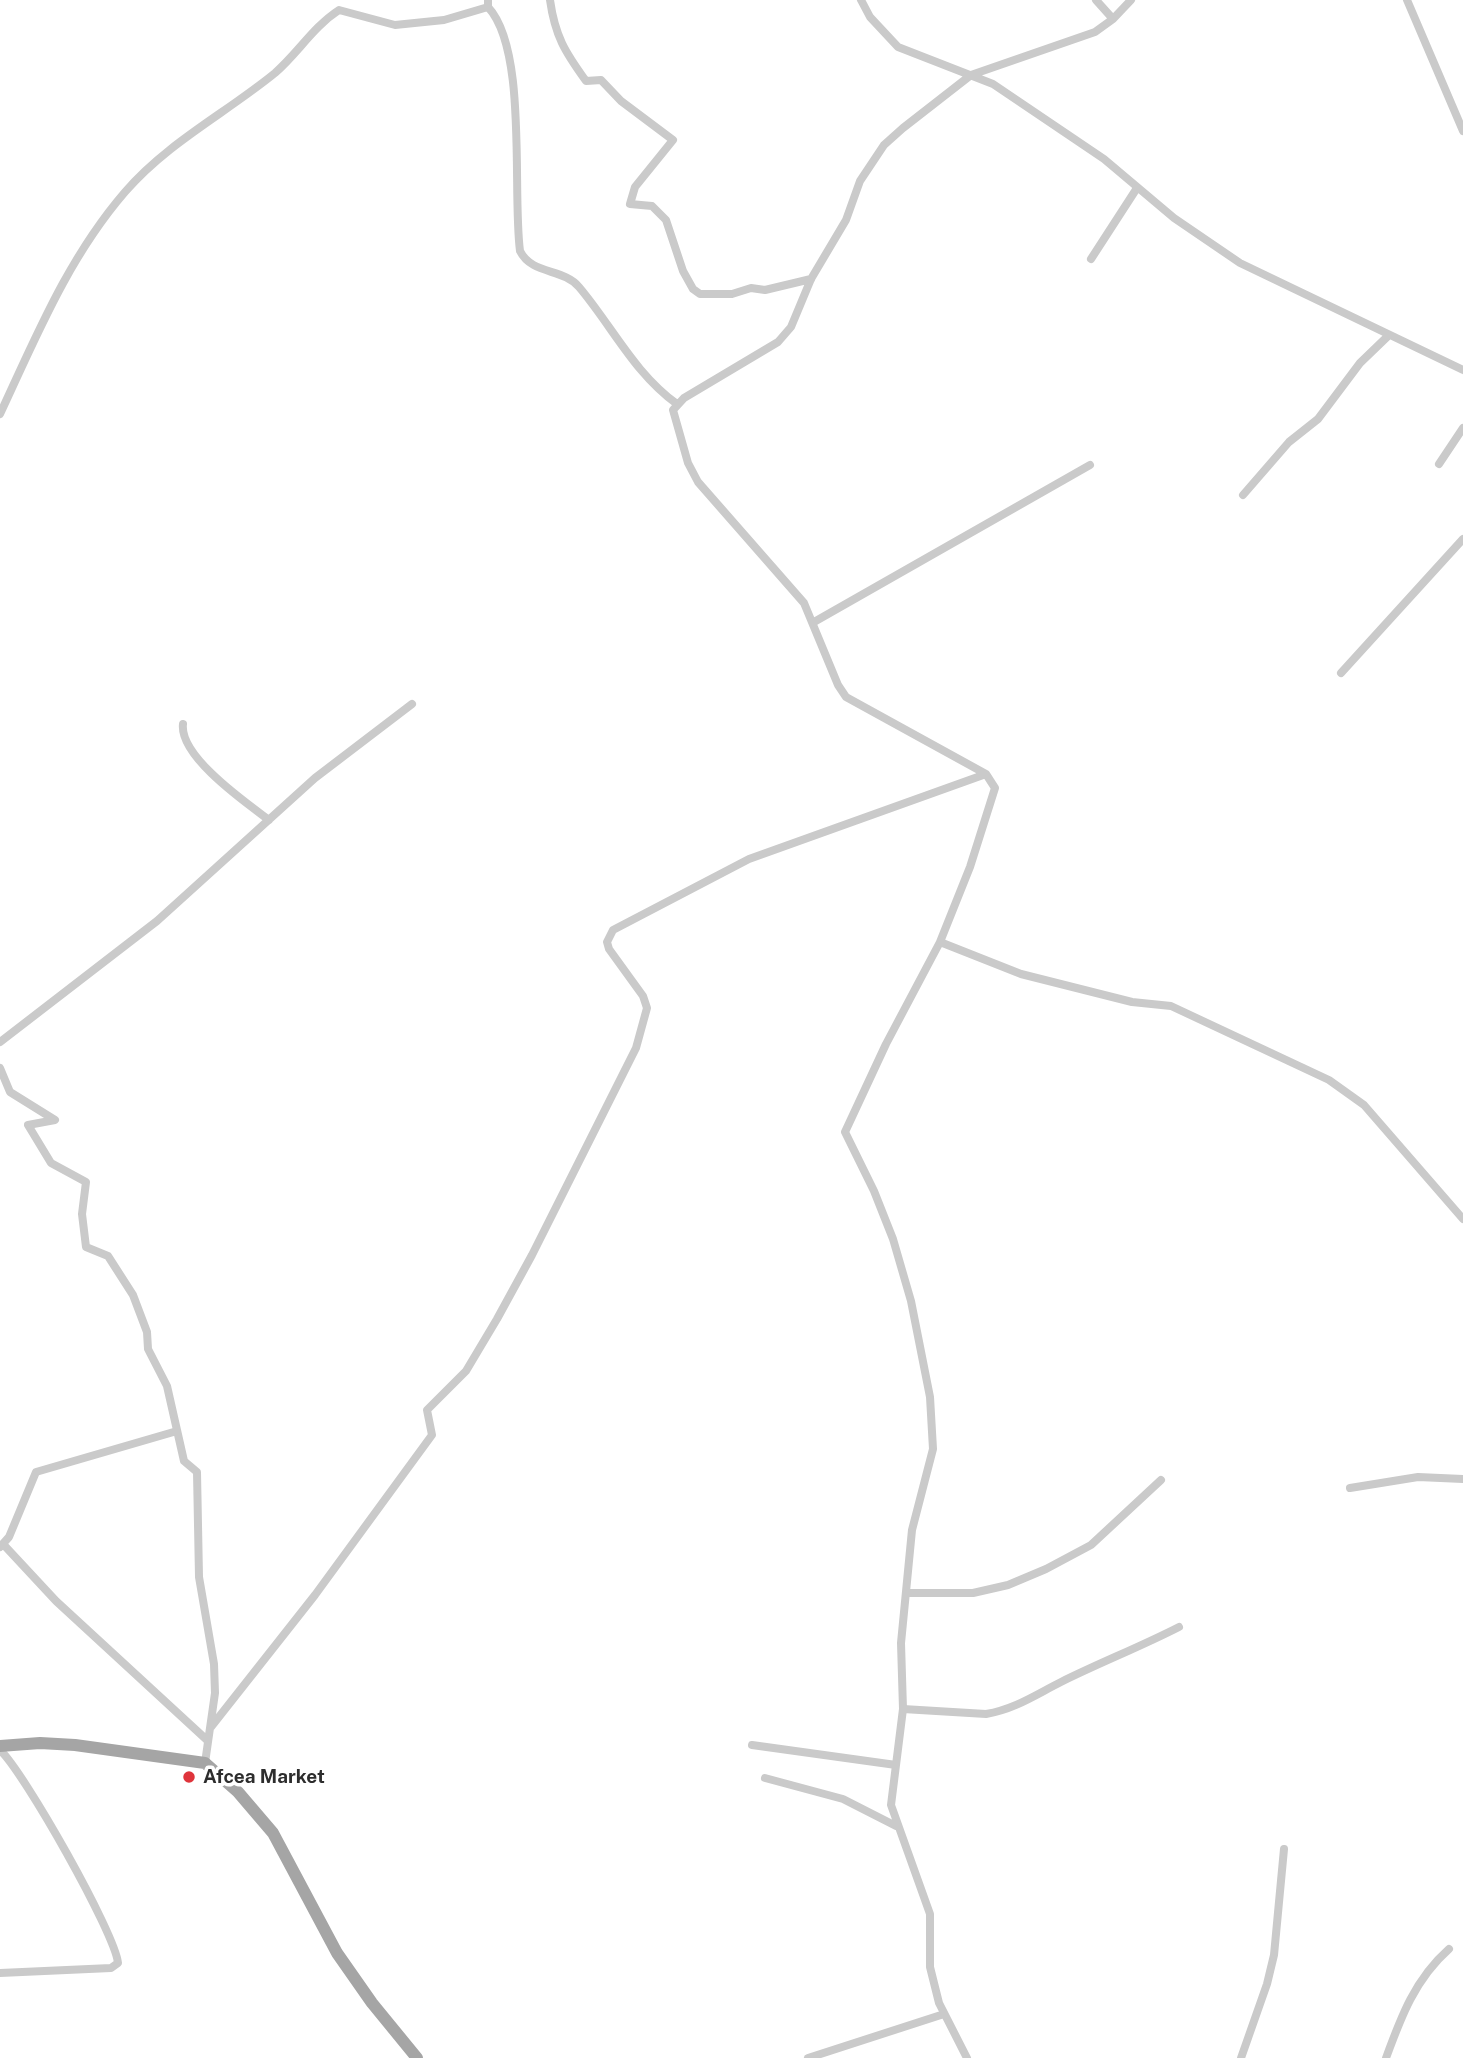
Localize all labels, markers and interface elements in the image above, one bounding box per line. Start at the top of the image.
place label: Afcea Market [203,1766,325,1788]
marker: Afcea Market [181,1769,197,1785]

